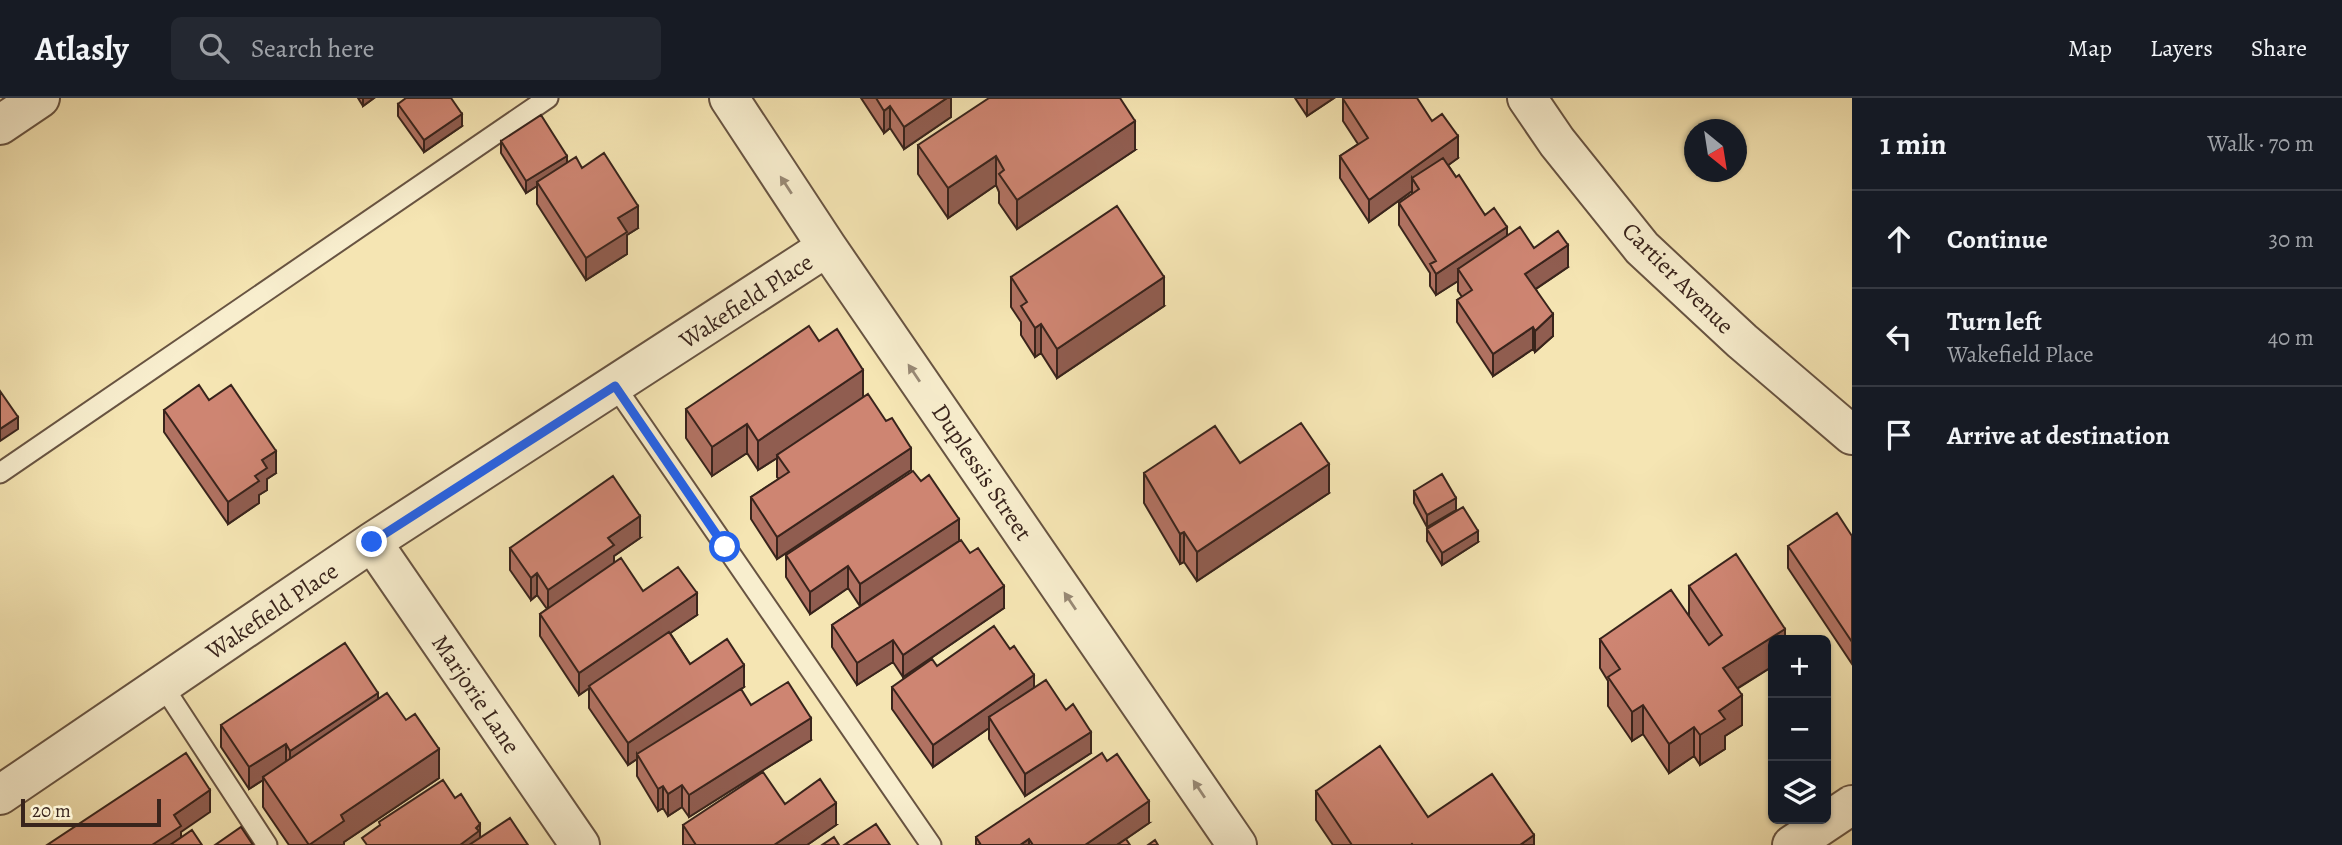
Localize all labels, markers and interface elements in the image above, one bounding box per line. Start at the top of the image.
search box [171,17,661,80]
text: Atlasly [35,26,129,71]
icon: search [195,29,233,67]
text: Search here [251,31,374,66]
text: Map [2068,32,2112,64]
text: Layers [2150,32,2213,64]
text: Share [2251,32,2307,64]
north arrow [1684,119,1747,182]
text: 1 min [1880,124,1947,164]
text: Walk · 70 m [2207,128,2314,159]
one-way arrow [780,175,793,194]
street label: Cartier Avenue [1615,215,1741,341]
icon: ahead [1880,220,1918,258]
text: Continue [1947,222,2048,257]
text: 30 m [2268,224,2314,255]
street label: Wakefield Place [672,246,819,357]
text: Turn left [1947,304,2042,339]
icon: left [1880,318,1918,356]
text: 40 m [2268,322,2314,353]
text: Wakefield Place [1947,339,2094,370]
one-way arrow [907,363,920,383]
street label: Duplessis Street [924,397,1040,547]
icon: arrive [1880,416,1918,454]
text: Arrive at destination [1947,418,2170,453]
route end [356,526,387,557]
route start [709,531,740,562]
street label: Wakefield Place [199,555,344,668]
one-way arrow [1063,592,1077,610]
street label: Marjorie Lane [424,628,528,760]
map controls [1768,635,1831,824]
button: + [1768,635,1831,698]
button: − [1768,698,1831,761]
button: layers [1768,761,1831,824]
one-way arrow [1192,780,1206,798]
scale bar [21,796,161,828]
text: 20 m [32,798,71,824]

